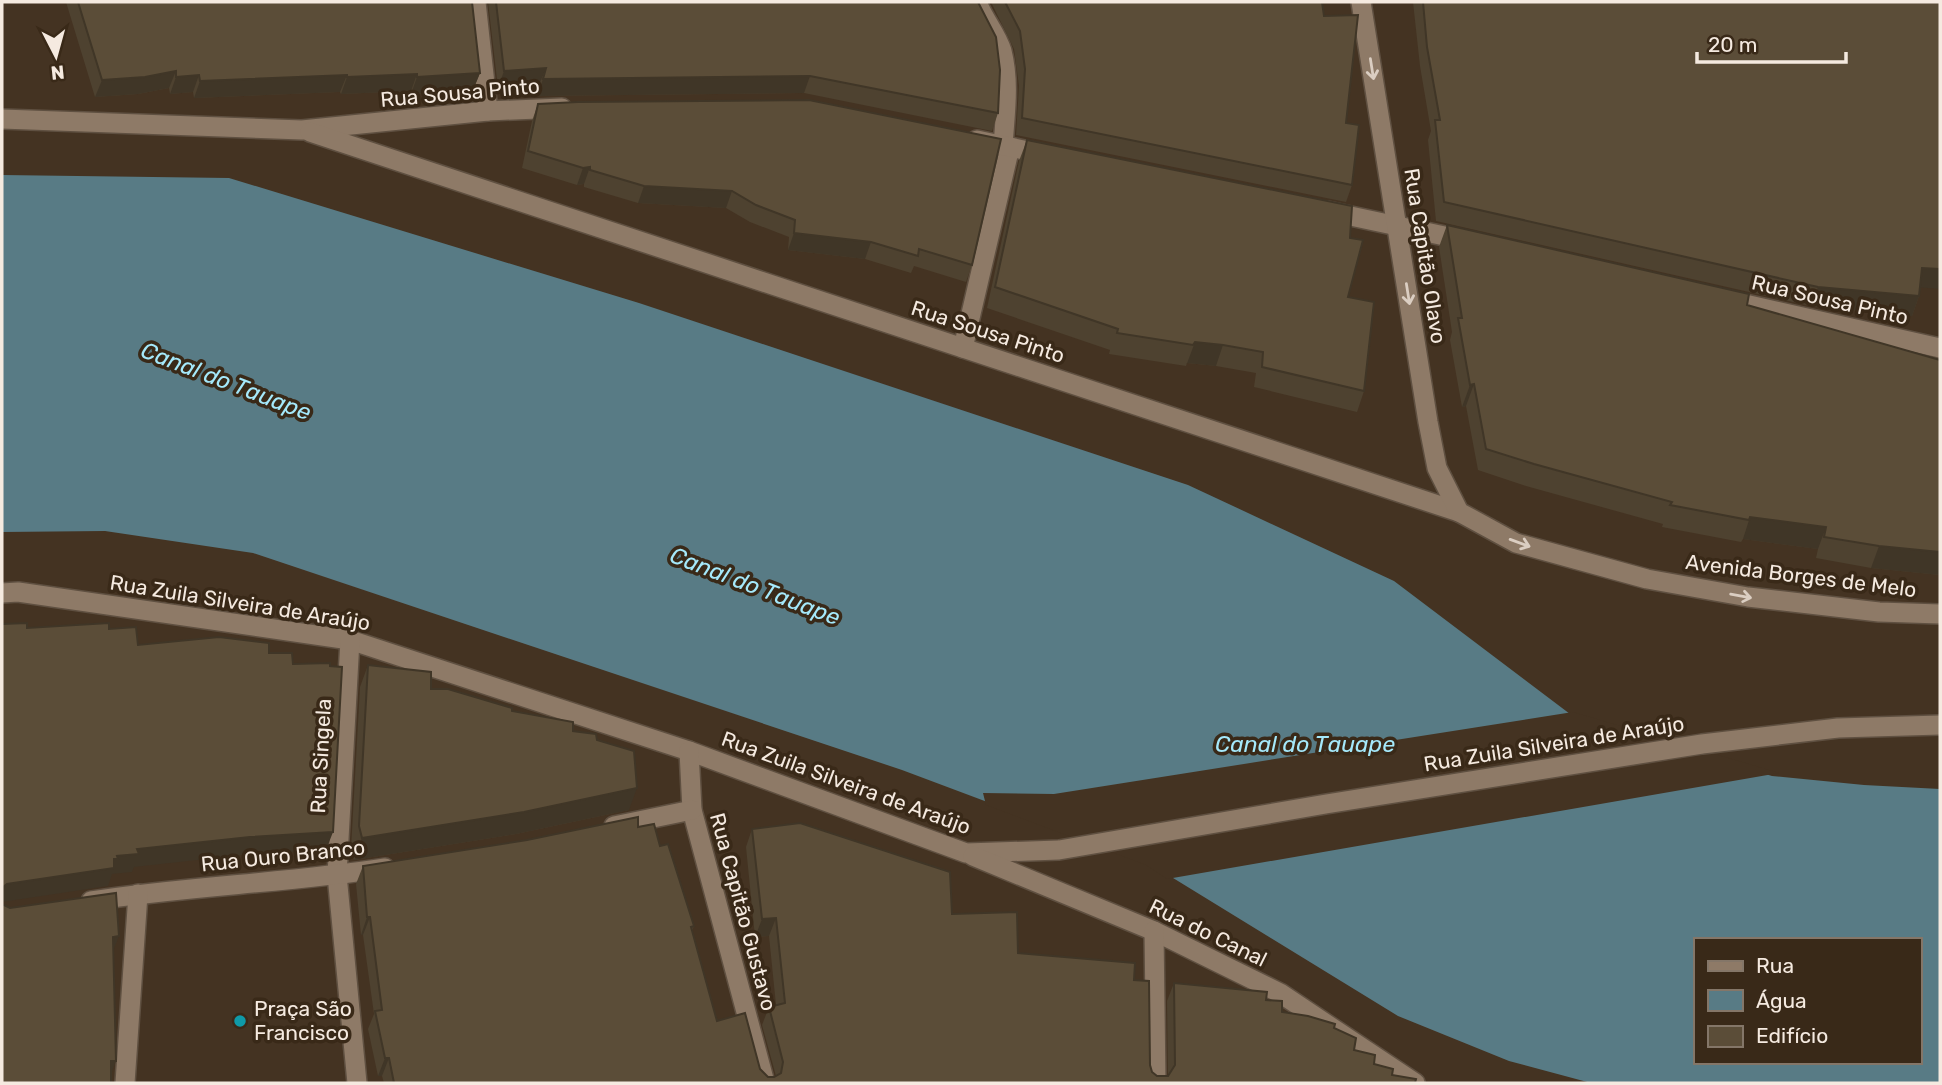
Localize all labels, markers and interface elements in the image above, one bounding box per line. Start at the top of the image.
north arrow [21,21,91,91]
scale bar [1697,21,1846,65]
text: 20 m [1708,32,1757,57]
one-way arrow [1366,57,1379,80]
text: N [50,60,66,85]
street label: Rua Sousa Pinto [379,73,541,112]
street label: Rua Capitão Olavo [1399,166,1452,345]
street label: Rua Sousa Pinto [1749,269,1911,330]
one-way arrow [1402,282,1415,305]
street label: Rua Sousa Pinto [908,295,1068,368]
water label: Canal do Tauape [137,336,315,426]
one-way arrow [1508,538,1530,550]
water label: Canal do Tauape [666,541,844,631]
street label: Avenida Borges de Melo [1684,549,1918,602]
street label: Rua Zuila Silveira de Araújo [108,570,372,635]
one-way arrow [1729,590,1752,603]
street label: Rua Singela [305,698,336,814]
street label: Rua Zuila Silveira de Araújo [1422,711,1686,776]
street label: Rua Zuila Silveira de Araújo [718,726,974,839]
water label: Canal do Tauape [1215,730,1395,758]
street label: Rua Capitão Gustavo [705,810,782,1014]
street label: Rua Ouro Branco [200,834,366,877]
street label: Rua do Canal [1145,893,1271,972]
legend [1694,938,1921,1064]
text: Rua [1756,953,1794,978]
text: Água [1756,988,1807,1013]
place label: Praça São Francisco [254,996,352,1045]
marker: Praça São Francisco [232,1013,248,1029]
text: Edifício [1756,1023,1828,1048]

